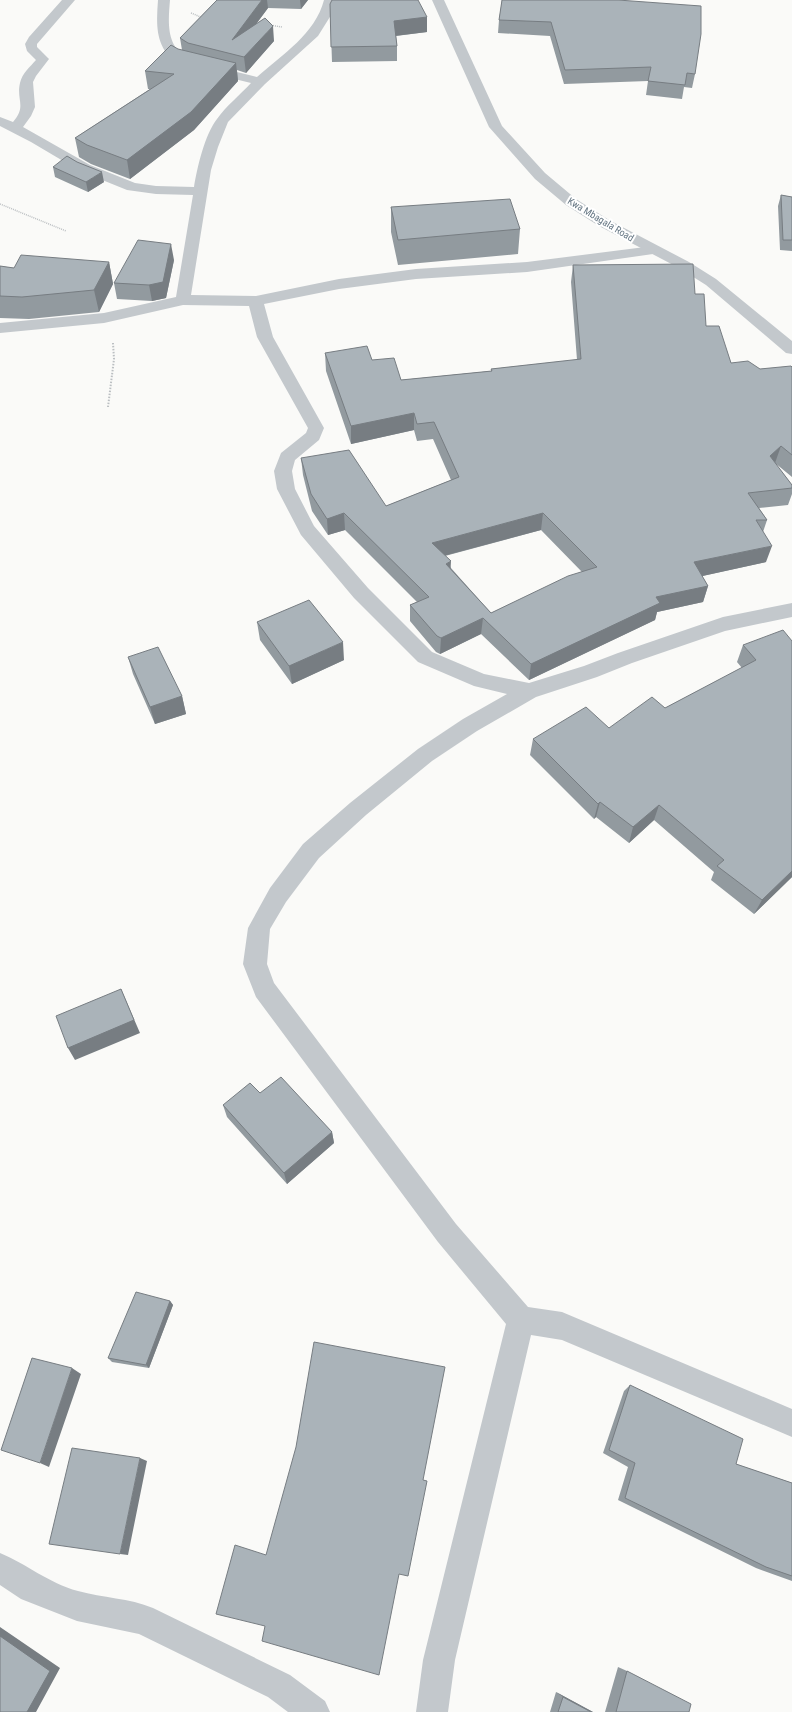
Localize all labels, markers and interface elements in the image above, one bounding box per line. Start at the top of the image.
street label: Kwa Mbagala Road [566,195,636,244]

